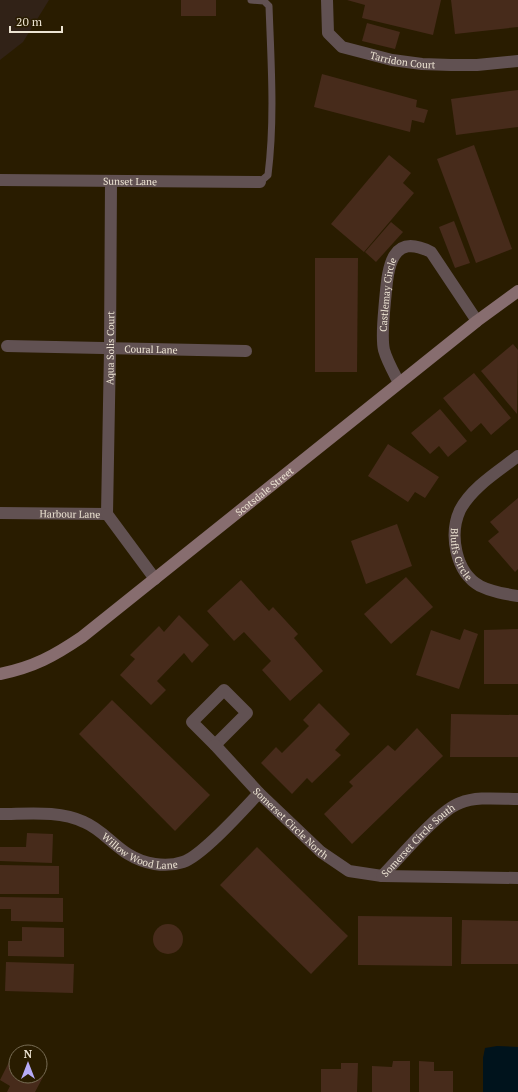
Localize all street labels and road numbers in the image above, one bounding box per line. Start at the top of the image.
street label: Tarridon Court [369,48,436,71]
street label: Sunset Lane [103,174,157,188]
street label: Castlemay Circle [376,255,399,332]
street label: Aqua Solis Court [103,311,117,385]
street label: Coural Lane [124,342,178,356]
street label: Scotsdale Street [232,464,296,519]
street label: Harbour Lane [40,507,100,520]
street label: Bluffs Circle [448,528,475,583]
street label: Somerset Circle North [251,785,331,862]
street label: Somerset Circle South [378,800,457,880]
street label: Willow Wood Lane [99,830,179,871]

